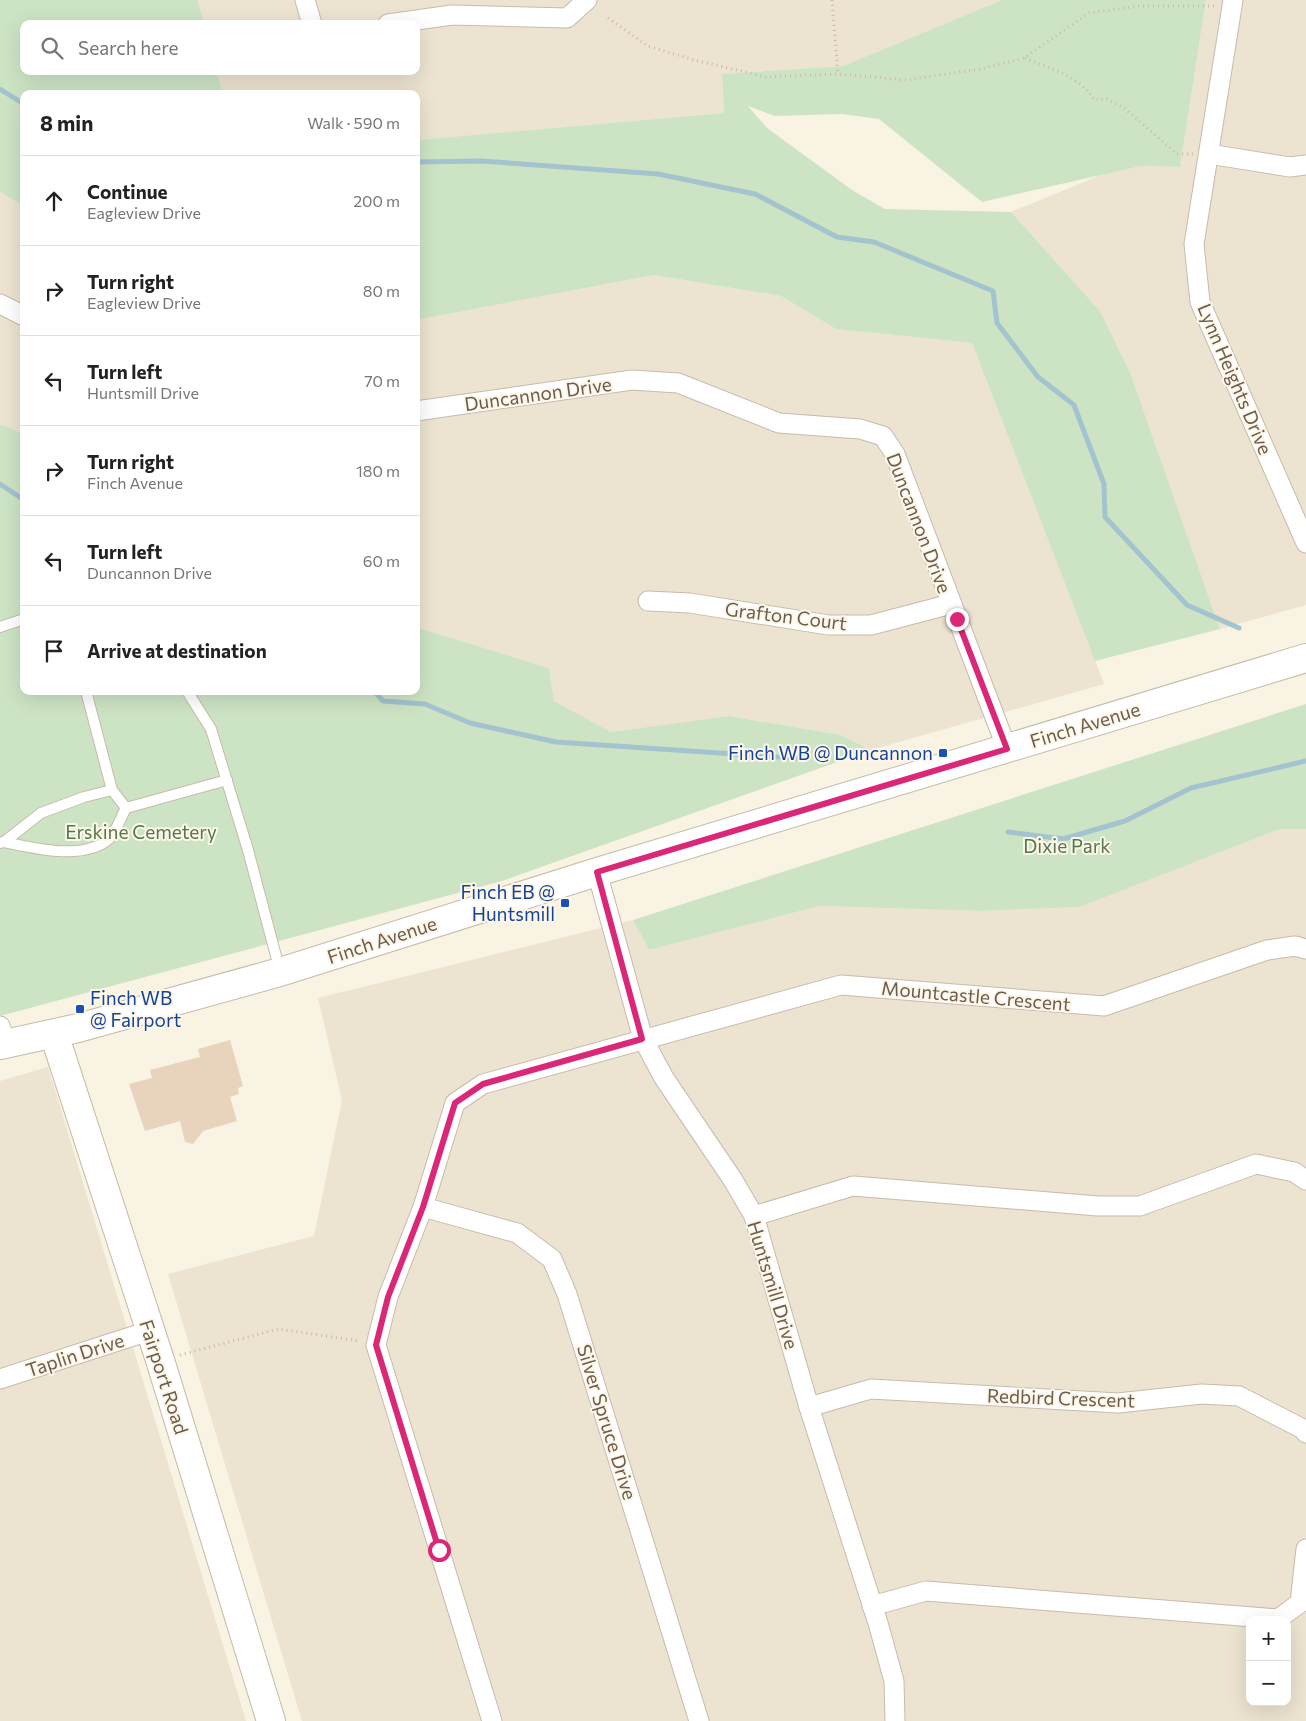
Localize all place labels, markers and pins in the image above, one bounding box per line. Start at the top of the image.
place label: Finch WB @ Duncannon [728,741,933,764]
marker: Finch WB @ Duncannon [937,747,949,759]
place label: Finch EB @ Huntsmill [460,880,555,925]
marker: Finch EB @ Huntsmill [559,897,571,909]
place label: Finch WB @ Fairport [90,986,182,1031]
marker: Finch WB @ Fairport [74,1003,86,1015]

